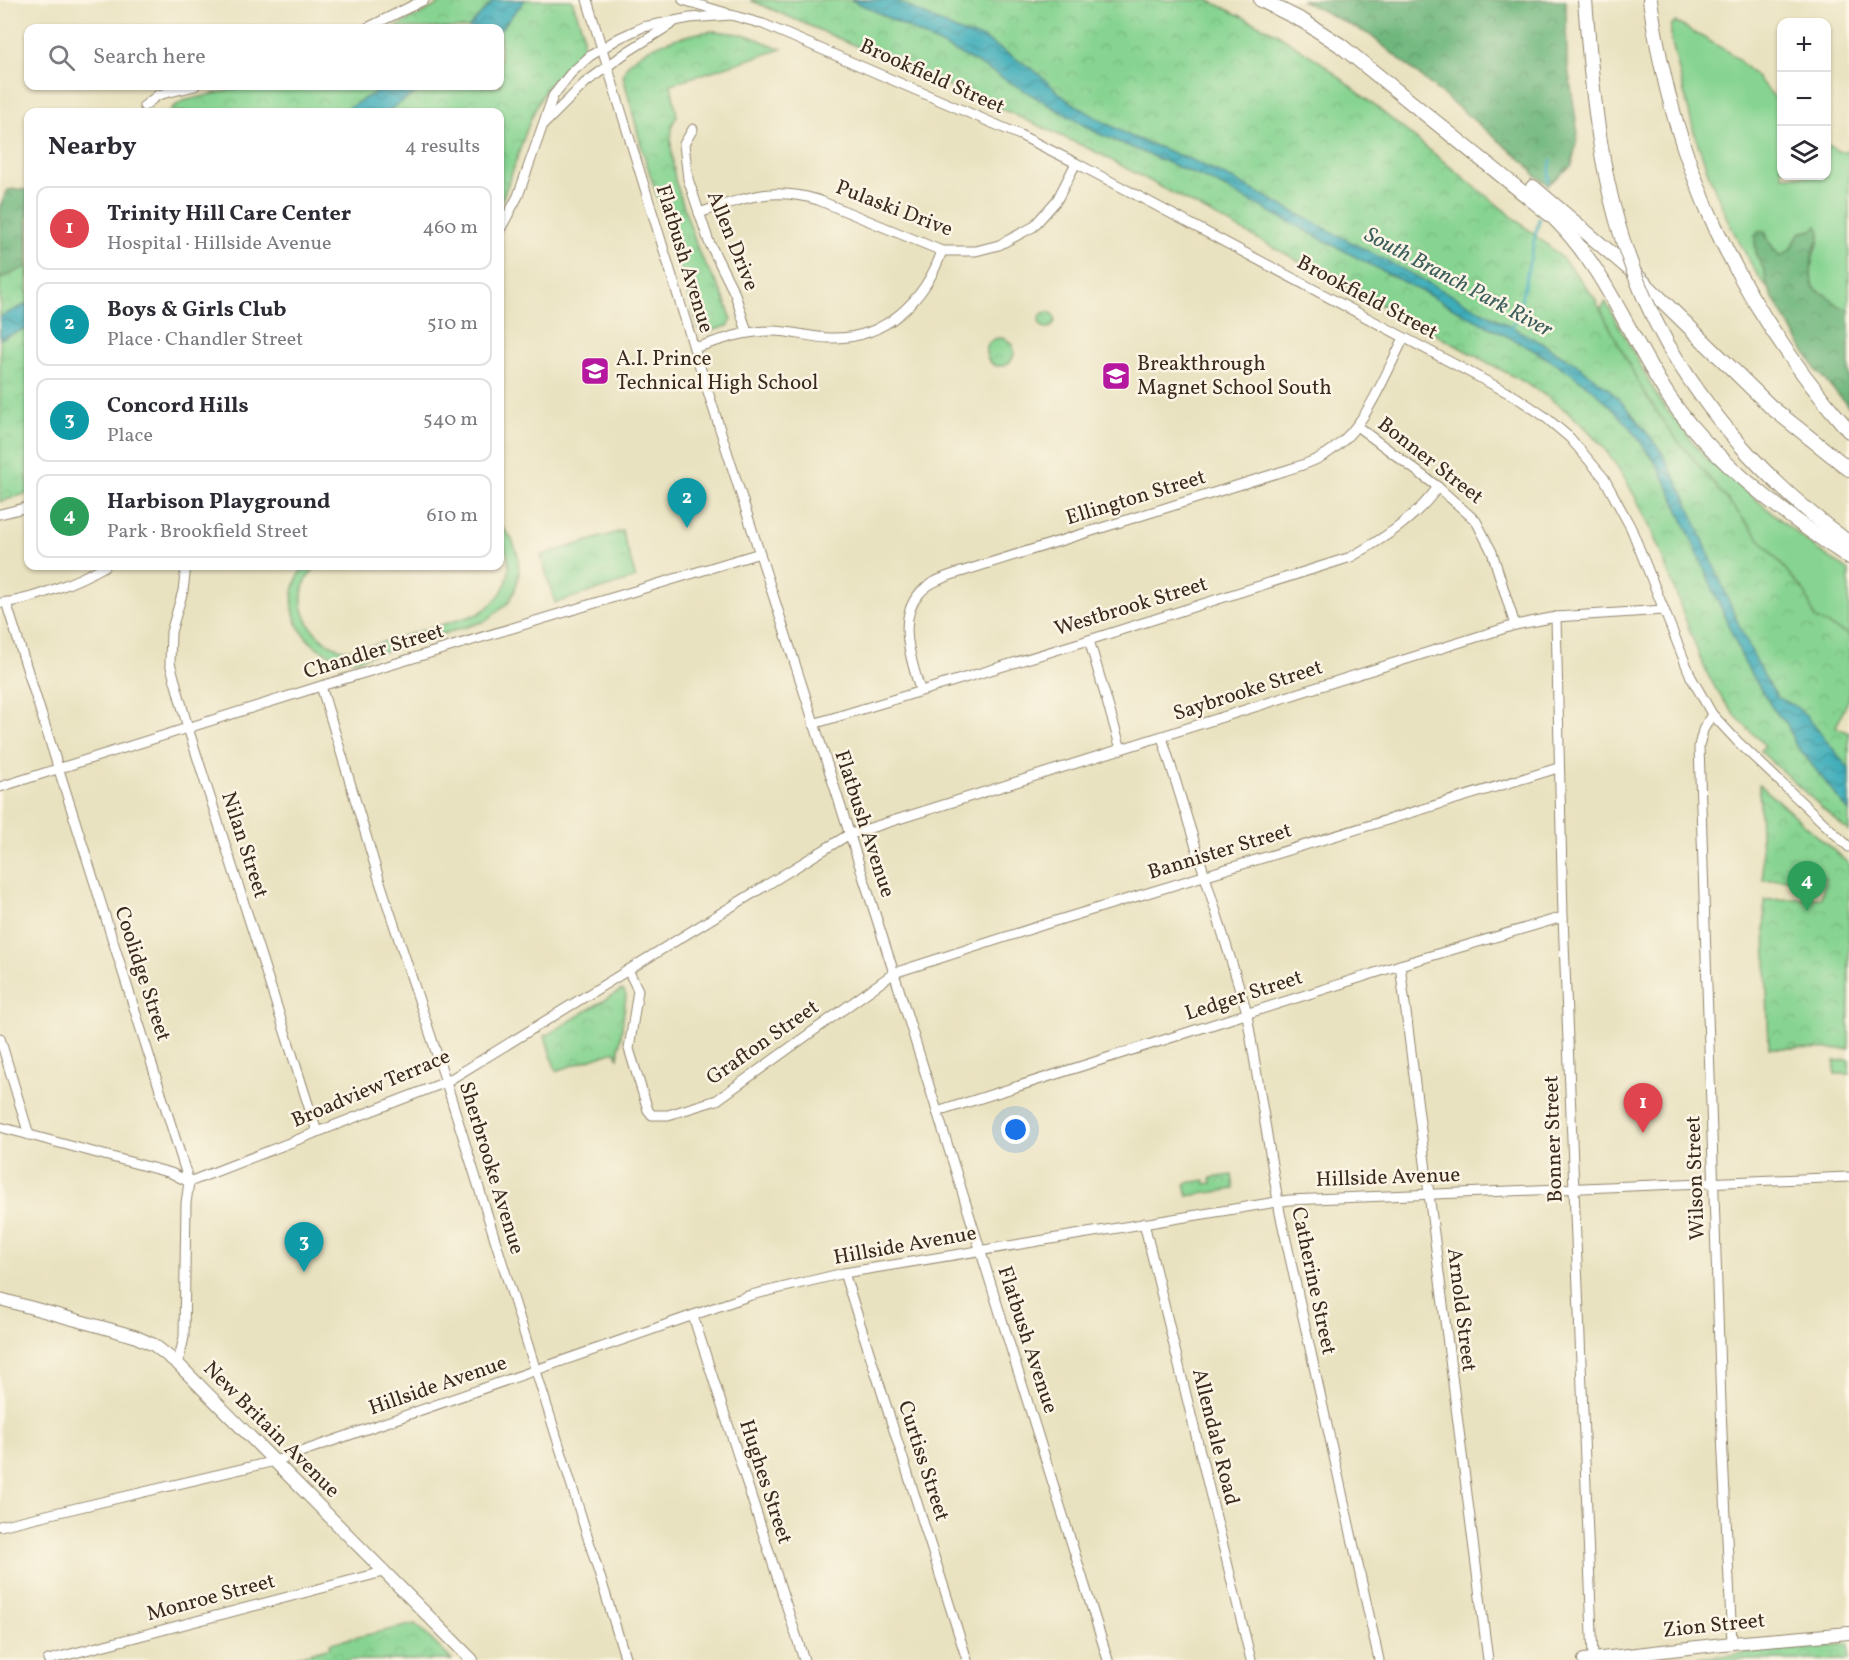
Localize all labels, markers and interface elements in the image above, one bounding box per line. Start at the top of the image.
map controls [1777,18,1831,180]
button: + [1777,18,1831,72]
search box [24,24,504,90]
street label: Brookfield Street [855,32,1009,122]
icon: search [45,41,78,74]
text: Search here [93,42,206,73]
button: − [1777,72,1831,126]
button: layers [1777,126,1831,180]
text: Nearby [48,129,137,165]
text: 4 results [405,133,480,161]
street label: Pulaski Drive [831,173,957,245]
street label: Flatbush Avenue [648,181,720,337]
street label: Allen Drive [699,187,765,295]
text: Trinity Hill Care Center [107,199,351,230]
text: 1 [65,214,74,242]
text: 460 m [422,214,478,242]
water label: South Branch Park River [1358,220,1558,346]
text: Hospital · Hillside Avenue [107,230,331,258]
street label: Brookfield Street [1291,249,1443,347]
text: Boys & Girls Club [107,295,287,326]
text: 2 [64,310,75,338]
text: 510 m [427,310,478,338]
text: Place · Chandler Street [107,326,303,354]
place label: A.I. Prince Technical High School [616,345,818,398]
place label: Breakthrough Magnet School South [1137,350,1332,403]
school or university icon: A.I. Prince Technical High School [579,355,611,387]
school or university icon: Breakthrough Magnet School South [1100,360,1132,392]
text: Concord Hills [107,391,249,422]
text: 3 [64,406,75,434]
text: 540 m [423,406,478,434]
street label: Bonner Street [1371,410,1489,512]
text: Place [107,422,153,450]
street label: Ellington Street [1062,463,1210,533]
pin: 2 [668,478,706,528]
text: Harbison Playground [107,487,330,518]
text: 4 [63,502,76,530]
text: 610 m [426,502,478,530]
text: Park · Brookfield Street [107,518,308,546]
street label: Westbrook Street [1051,570,1211,644]
street label: Chandler Street [300,617,448,687]
street label: Saybrooke Street [1170,653,1326,729]
street label: Flatbush Avenue [827,747,901,901]
street label: Nilan Street [213,788,275,902]
street label: Bannister Street [1144,816,1296,888]
pin: 4 [1788,862,1826,911]
street label: Coolidge Street [107,903,177,1045]
street label: Ledger Street [1181,963,1307,1029]
street label: Grafton Street [701,993,825,1093]
street label: Broadview Terrace [287,1042,455,1136]
street label: Bonner Street [1537,1075,1571,1203]
street label: Sherbrooke Avenue [451,1078,531,1258]
pin: 1 [1624,1084,1662,1133]
your location [1001,1115,1030,1144]
street label: Wilson Street [1679,1115,1713,1241]
street label: Hillside Avenue [1315,1161,1461,1195]
street label: Catherine Street [1283,1204,1343,1358]
street label: Hillside Avenue [831,1219,979,1273]
pin: 3 [284,1222,324,1272]
street label: Arnold Street [1439,1246,1483,1374]
street label: Flatbush Avenue [990,1263,1064,1417]
street label: Hillside Avenue [365,1349,511,1423]
street label: New Britain Avenue [196,1355,346,1505]
street label: Allendale Road [1184,1366,1246,1508]
street label: Curtiss Street [890,1397,956,1525]
street label: Hughes Street [731,1416,799,1548]
street label: Monroe Street [143,1567,279,1629]
street label: Zion Street [1661,1606,1767,1646]

